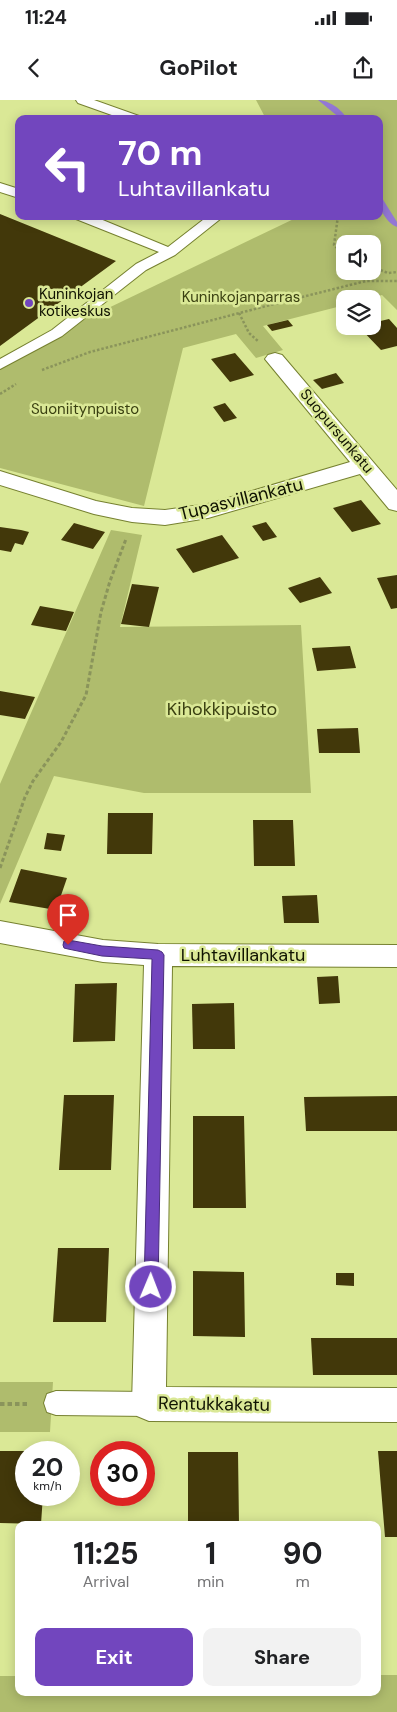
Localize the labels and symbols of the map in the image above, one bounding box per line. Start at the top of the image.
place label: Kuninkojan kotikeskus [39,284,113,321]
park label: Kuninkojanparras [182,287,300,307]
marker: Kuninkojan kotikeskus [23,297,35,309]
street label: Suopursunkatu [296,385,378,477]
park label: Suoniitynpuisto [31,399,139,419]
street label: Tupasvillankatu [176,472,306,526]
park label: Kihokkipuisto [167,697,277,721]
pin [47,894,89,945]
street label: Luhtavillankatu [181,943,305,967]
position arrow [124,1260,176,1312]
street label: Rentukkakatu [158,1391,270,1417]
speed limit sign: 30 [90,1441,155,1506]

